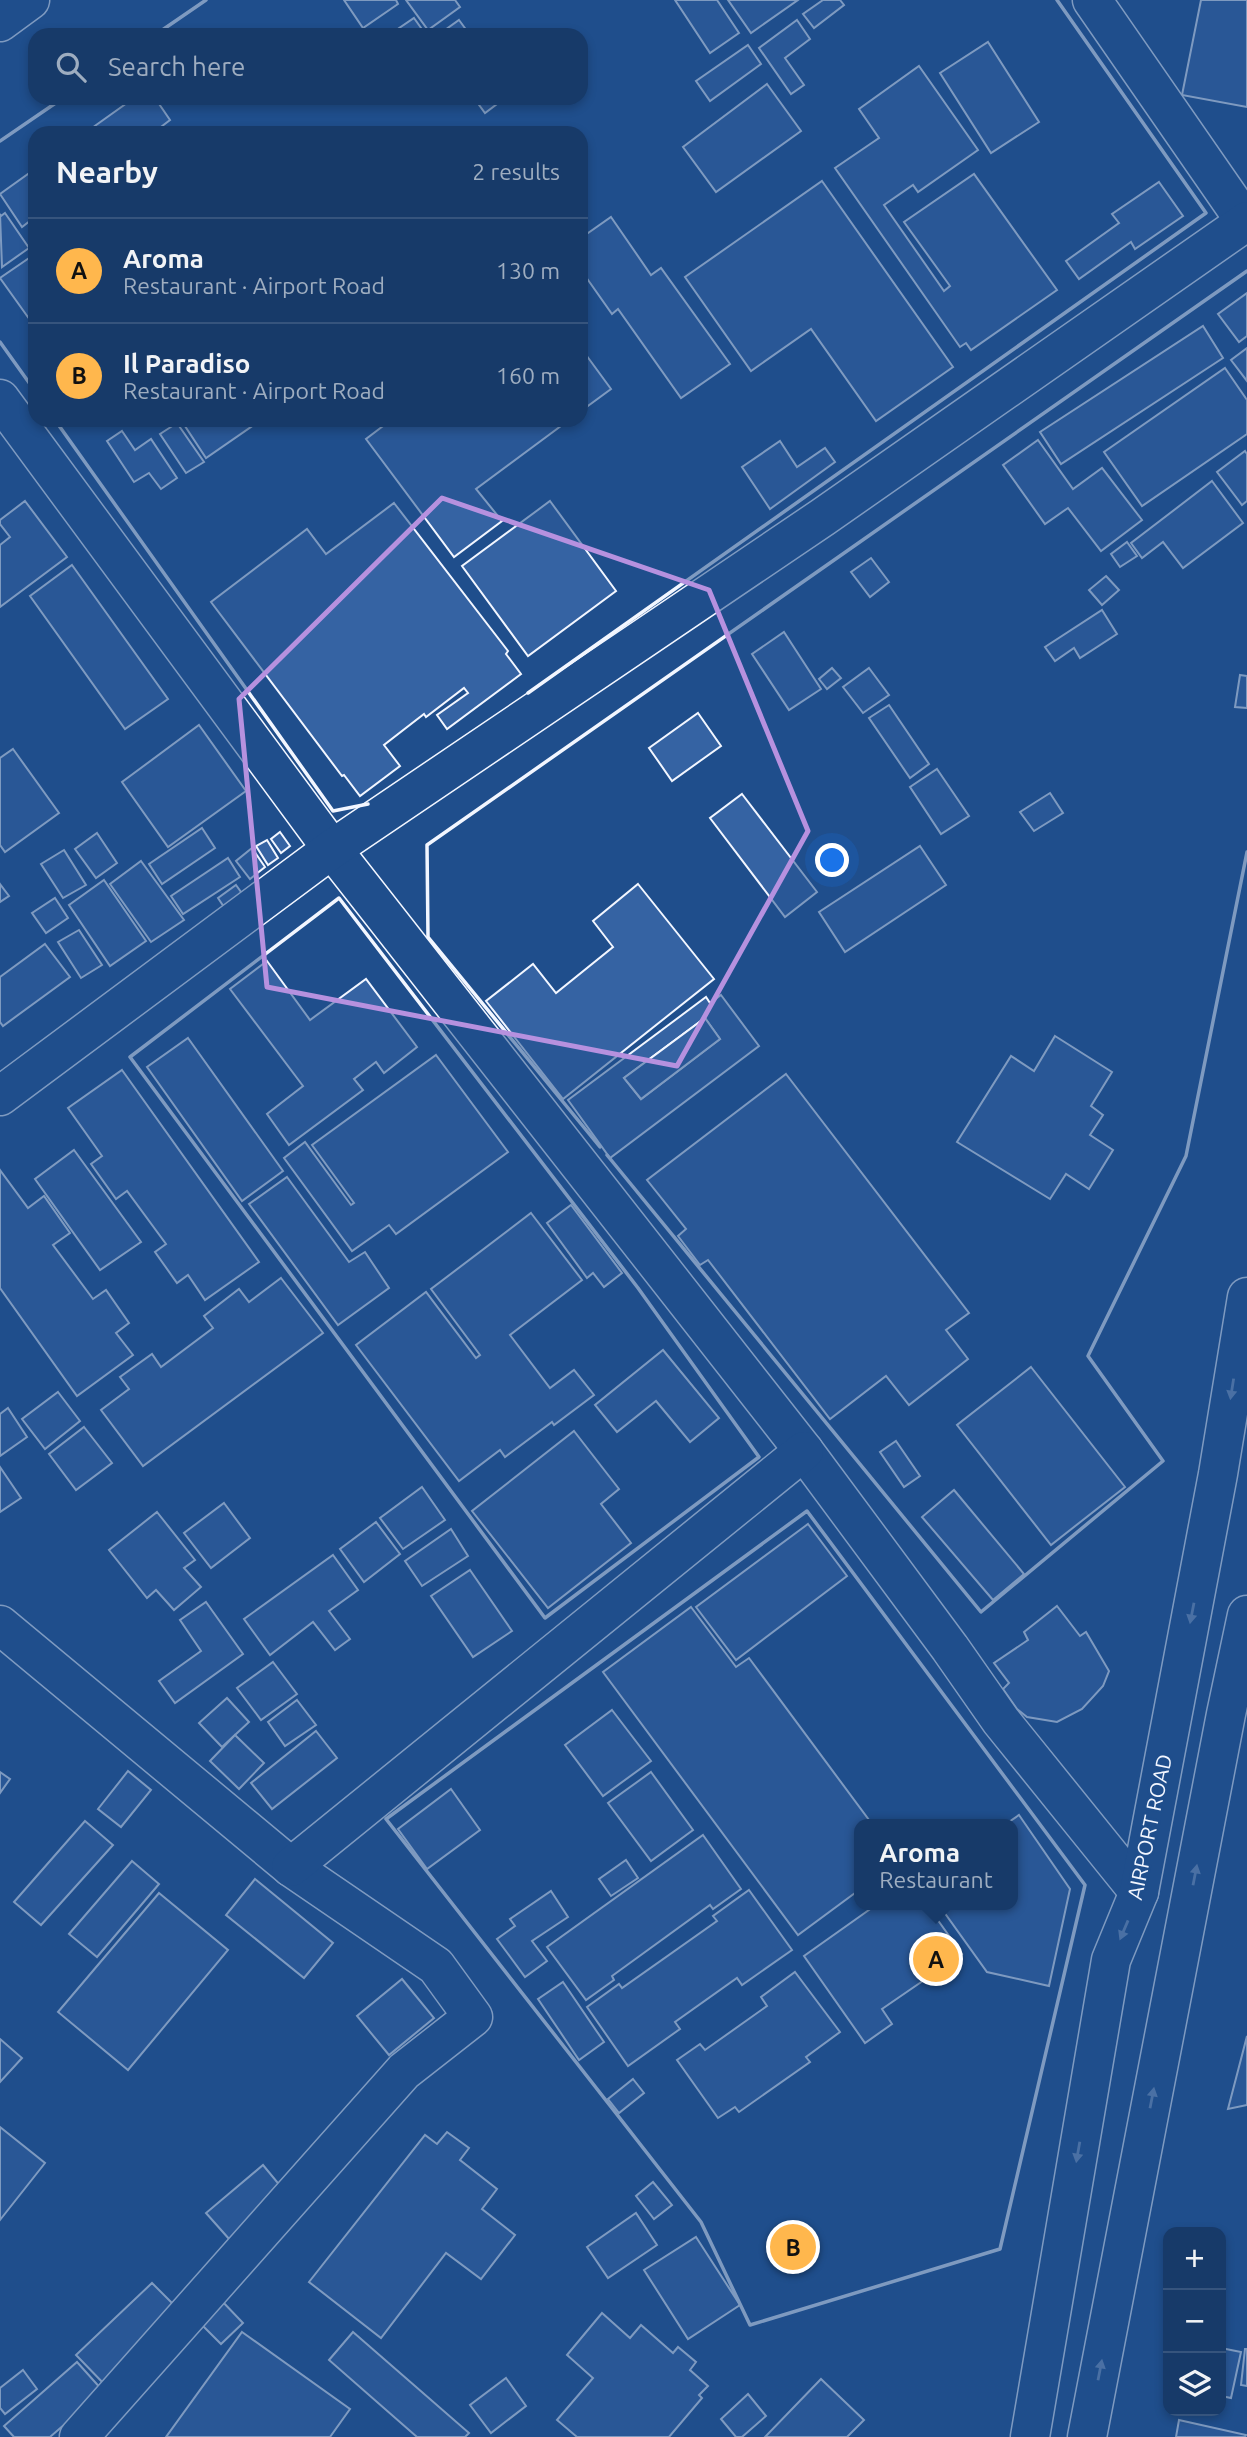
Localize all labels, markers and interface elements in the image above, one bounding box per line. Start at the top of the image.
search box [28,28,588,105]
icon: search [52,48,90,86]
text: Search here [108,52,245,81]
text: Nearby [56,155,158,189]
text: 2 results [472,159,560,184]
text: Aroma [123,244,204,273]
text: A [71,258,87,283]
text: 130 m [496,258,560,283]
text: Restaurant · Airport Road [123,273,385,298]
text: Il Paradiso [123,349,250,378]
text: B [71,363,87,388]
text: 160 m [496,363,560,388]
text: Restaurant · Airport Road [123,378,385,403]
your location [815,843,849,877]
one-way arrow [1226,1378,1237,1400]
one-way arrow [1186,1602,1197,1624]
street label: AIRPORT ROAD [1122,1752,1176,1902]
popup [854,1819,1018,1910]
text: Aroma [879,1838,960,1867]
one-way arrow [1190,1864,1201,1886]
text: Restaurant [879,1867,993,1892]
one-way arrow [1118,1920,1129,1941]
pin: A [913,1933,959,1985]
one-way arrow [1147,2087,1158,2109]
one-way arrow [1072,2141,1083,2163]
pin: B [770,2221,816,2273]
map controls [1163,2227,1226,2416]
button: + [1163,2227,1226,2290]
button: − [1163,2290,1226,2353]
button: layers [1163,2353,1226,2416]
one-way arrow [1095,2359,1106,2381]

